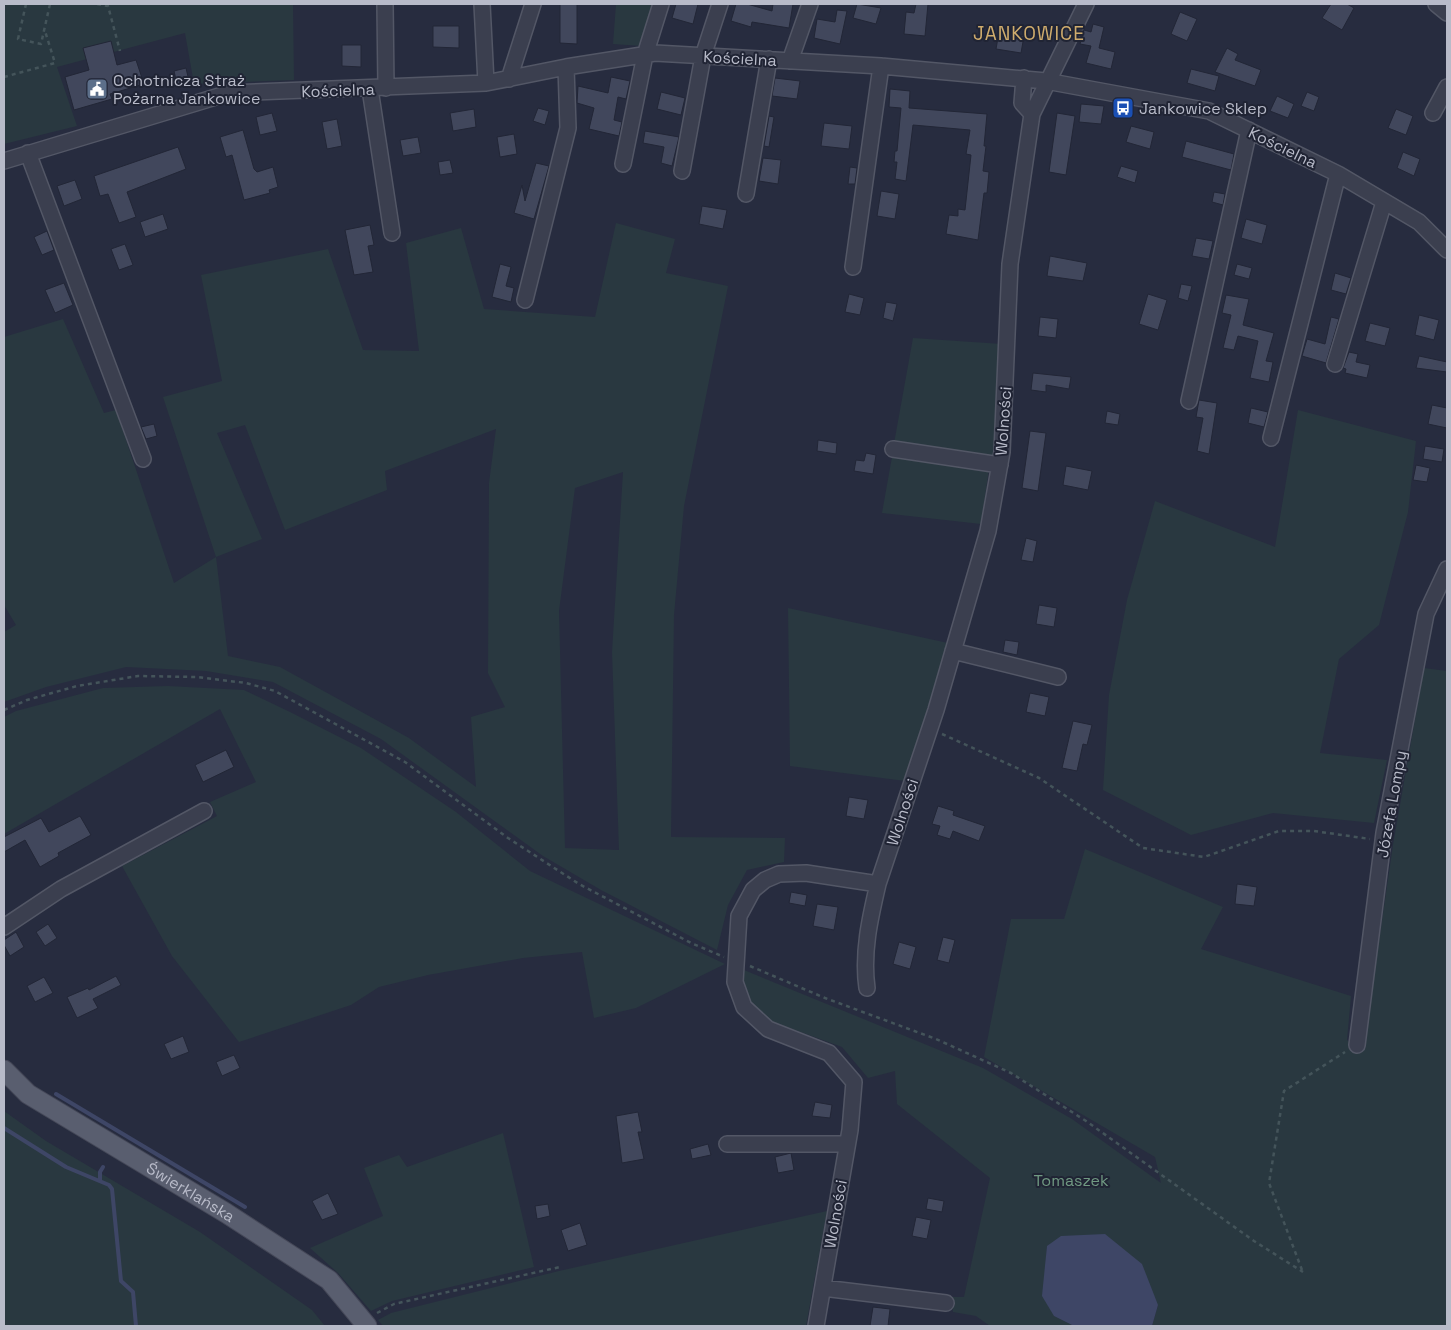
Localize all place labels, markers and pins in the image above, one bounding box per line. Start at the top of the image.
place label: Ochotnicza Straż Pożarna Jankowice [113,70,260,109]
public building icon: Ochotnicza Straż Pożarna Jankowice [85,77,109,101]
bus stop icon: Jankowice Sklep [1111,96,1135,120]
place label: Jankowice Sklep [1139,98,1267,119]

